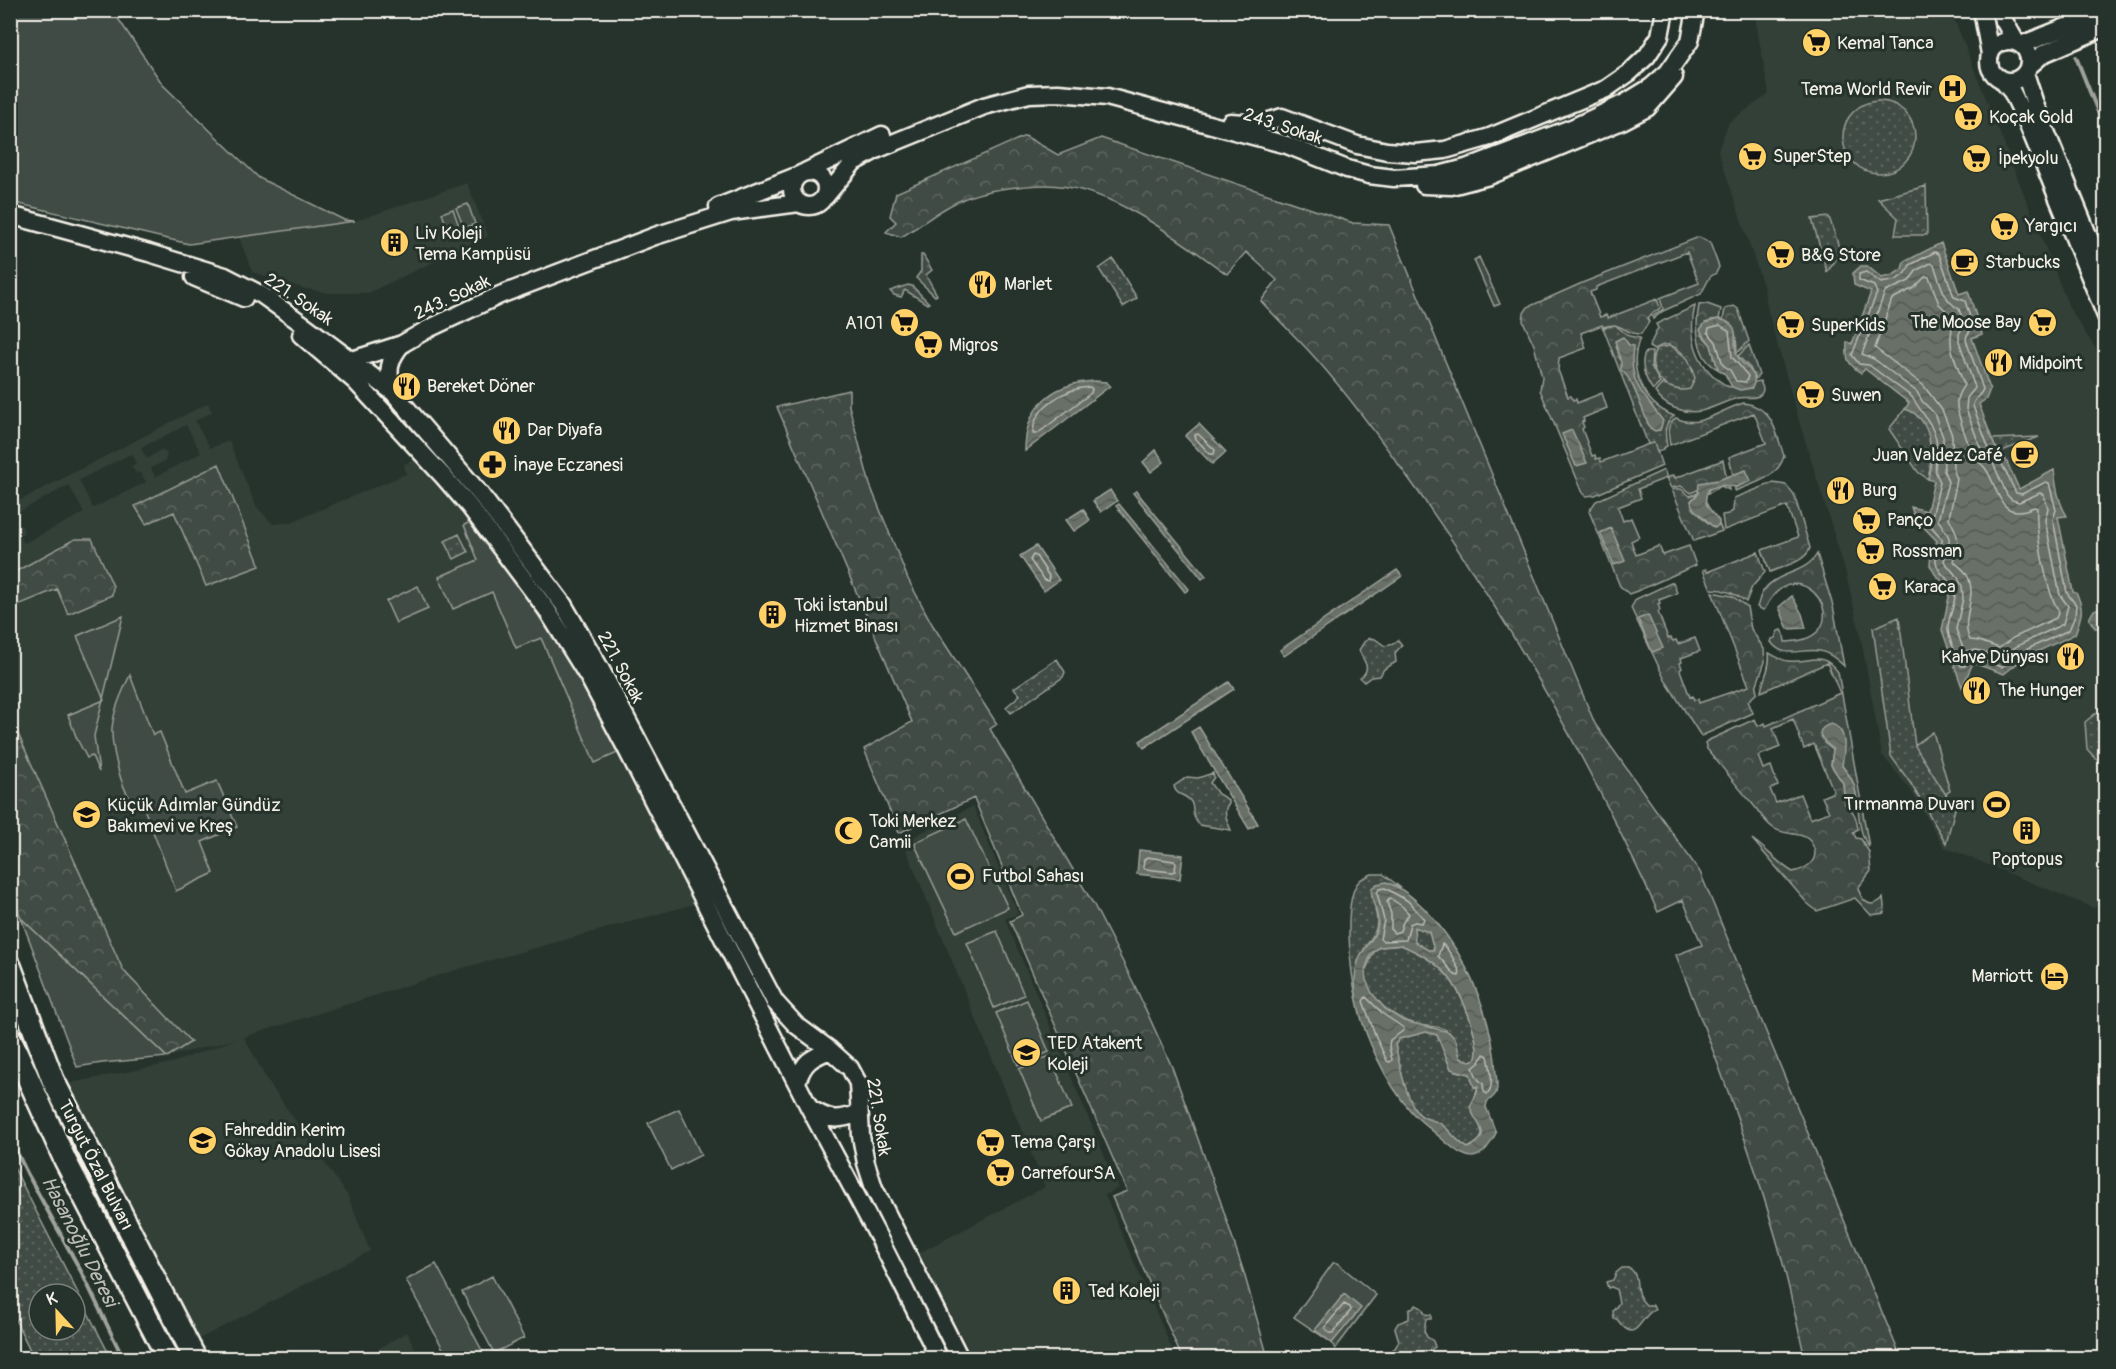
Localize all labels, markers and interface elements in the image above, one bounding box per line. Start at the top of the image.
supermarket icon: Kemal Tanca [1800,27,1832,59]
place label: Kemal Tanca [1837,32,1934,55]
hospital icon: Tema World Revir [1937,73,1969,105]
place label: Tema World Revir [1801,78,1933,101]
supermarket icon: Koçak Gold [1952,101,1984,133]
street label: 243. Sokak [1240,103,1326,150]
place label: Koçak Gold [1989,106,2073,129]
supermarket icon: SuperStep [1736,140,1768,172]
supermarket icon: İpekyolu [1961,142,1993,174]
place label: SuperStep [1773,145,1851,168]
place label: İpekyolu [1998,147,2059,170]
supermarket icon: Yargıcı [1988,210,2020,242]
place label: Yargıcı [2024,215,2077,238]
place label: Liv Koleji Tema Kampüsü [415,222,531,266]
building icon: Liv Koleji Tema Kampüsü [378,227,410,259]
supermarket icon: B&G Store [1764,239,1796,271]
place label: B&G Store [1801,244,1881,267]
cafe icon: Starbucks [1948,246,1980,278]
place label: Starbucks [1985,251,2060,274]
street label: 221. Sokak [260,268,338,331]
restaurant icon: Marlet [967,268,999,300]
street label: 243. Sokak [410,270,495,325]
place label: Marlet [1004,273,1053,296]
supermarket icon: The Moose Bay [2026,306,2058,338]
supermarket icon: A101 [888,307,920,339]
supermarket icon: SuperKids [1774,309,1806,341]
place label: The Moose Bay [1910,311,2021,334]
place label: A101 [845,312,883,335]
place label: SuperKids [1811,314,1885,337]
supermarket icon: Migros [912,329,944,361]
place label: Migros [949,334,998,357]
restaurant icon: Midpoint [1982,347,2014,379]
place label: Midpoint [2019,352,2083,375]
restaurant icon: Bereket Döner [390,370,422,402]
place label: Bereket Döner [427,375,536,398]
supermarket icon: Suwen [1794,379,1826,411]
place label: Suwen [1831,384,1881,407]
restaurant icon: Dar Diyafa [490,414,522,446]
place label: Dar Diyafa [527,419,603,442]
cafe icon: Juan Valdez Café [2008,439,2040,471]
place label: Juan Valdez Café [1872,444,2003,467]
pharmacy icon: İnaye Eczanesi [476,449,508,481]
place label: İnaye Eczanesi [513,454,623,477]
restaurant icon: Burg [1825,474,1857,506]
place label: Burg [1862,479,1897,502]
supermarket icon: Panço [1850,504,1882,536]
place label: Panço [1887,509,1934,532]
supermarket icon: Rossman [1855,535,1887,567]
place label: Rossman [1892,540,1962,563]
supermarket icon: Karaca [1867,571,1899,603]
place label: Karaca [1904,576,1956,599]
place label: Toki İstanbul Hizmet Binası [794,594,899,638]
building icon: Toki İstanbul Hizmet Binası [757,599,789,631]
street label: 221. Sokak [592,627,649,708]
restaurant icon: Kahve Dünyası [2054,641,2086,673]
place label: Kahve Dünyası [1941,646,2049,669]
restaurant icon: The Hunger [1961,674,1993,706]
place label: The Hunger [1998,679,2085,702]
sports icon: Tırmanma Duvarı [1980,788,2012,820]
place label: Tırmanma Duvarı [1844,793,1975,816]
place label: Küçük Adımlar Gündüz Bakımevi ve Kreş [107,794,281,838]
school or university icon: Küçük Adımlar Gündüz Bakımevi ve Kreş [70,799,102,831]
place label: Toki Merkez Camii [869,810,956,854]
building icon: Poptopus [2011,814,2043,846]
mosque icon: Toki Merkez Camii [832,815,864,847]
place label: Poptopus [1992,848,2062,871]
sports icon: Futbol Sahası [945,860,977,892]
place label: Futbol Sahası [982,865,1084,888]
hotel icon: Marriott [2038,960,2070,992]
place label: Marriott [1971,965,2034,988]
place label: TED Atakent Koleji [1047,1032,1143,1076]
school or university icon: TED Atakent Koleji [1010,1037,1042,1069]
street label: 221. Sokak [861,1076,896,1158]
street label: Turgut Özal Bulvarı [53,1096,138,1234]
place label: Fahreddin Kerim Gökay Anadolu Lisesi [224,1119,380,1163]
school or university icon: Fahreddin Kerim Gökay Anadolu Lisesi [187,1124,219,1156]
supermarket icon: Tema Çarşı [974,1126,1006,1158]
place label: Tema Çarşı [1011,1131,1096,1154]
supermarket icon: CarrefourSA [984,1157,1016,1189]
place label: CarrefourSA [1021,1162,1116,1185]
water label: Hasanoğlu Deresi [36,1172,125,1314]
building icon: Ted Koleji [1051,1275,1083,1307]
place label: Ted Koleji [1088,1280,1160,1303]
north arrow [27,1282,87,1342]
text: K [44,1288,60,1310]

